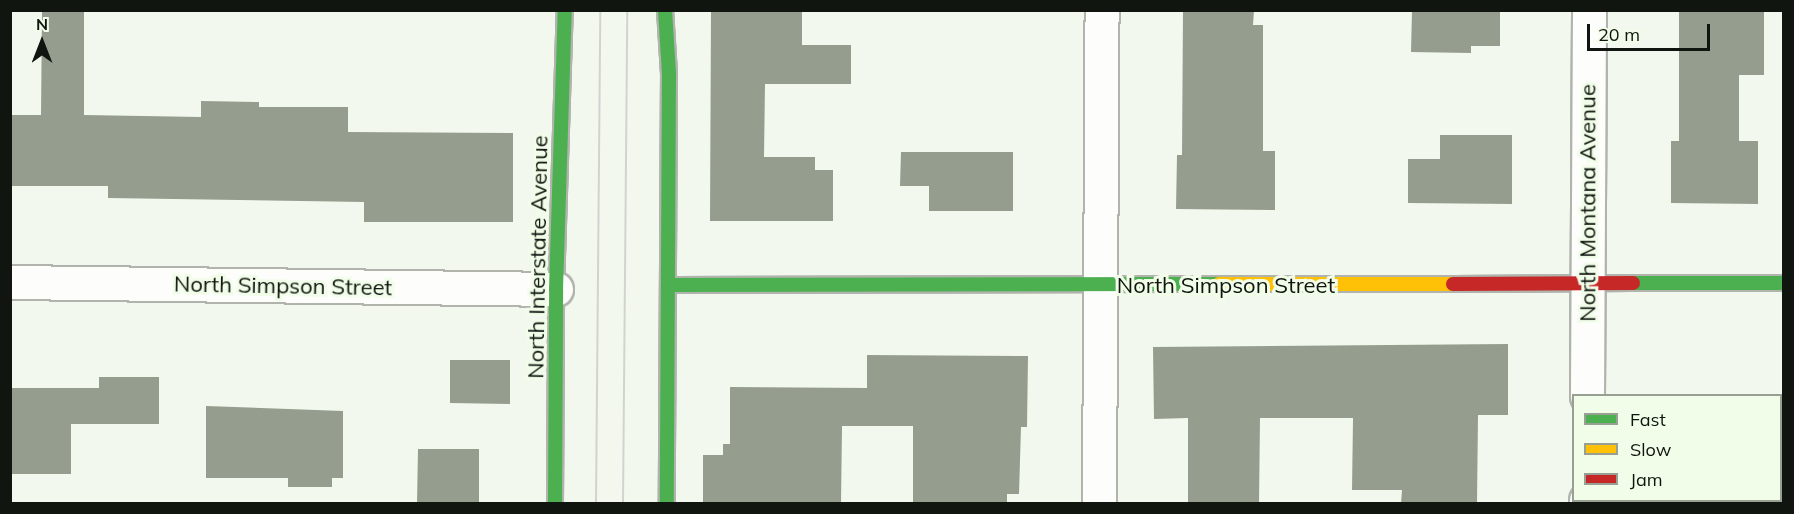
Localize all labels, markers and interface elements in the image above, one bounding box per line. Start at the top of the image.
north arrow [12,12,72,72]
scale bar [1590,12,1713,50]
text: N [36,14,48,34]
text: 20 m [1598,23,1640,46]
street label: North Montana Avenue [1575,84,1601,322]
street label: North Interstate Avenue [523,135,553,379]
street label: North Simpson Street [174,271,392,301]
street label: North Simpson Street [1117,273,1335,299]
legend [1572,394,1782,502]
text: Fast [1630,408,1666,431]
text: Slow [1630,438,1671,461]
text: Jam [1630,468,1663,491]

